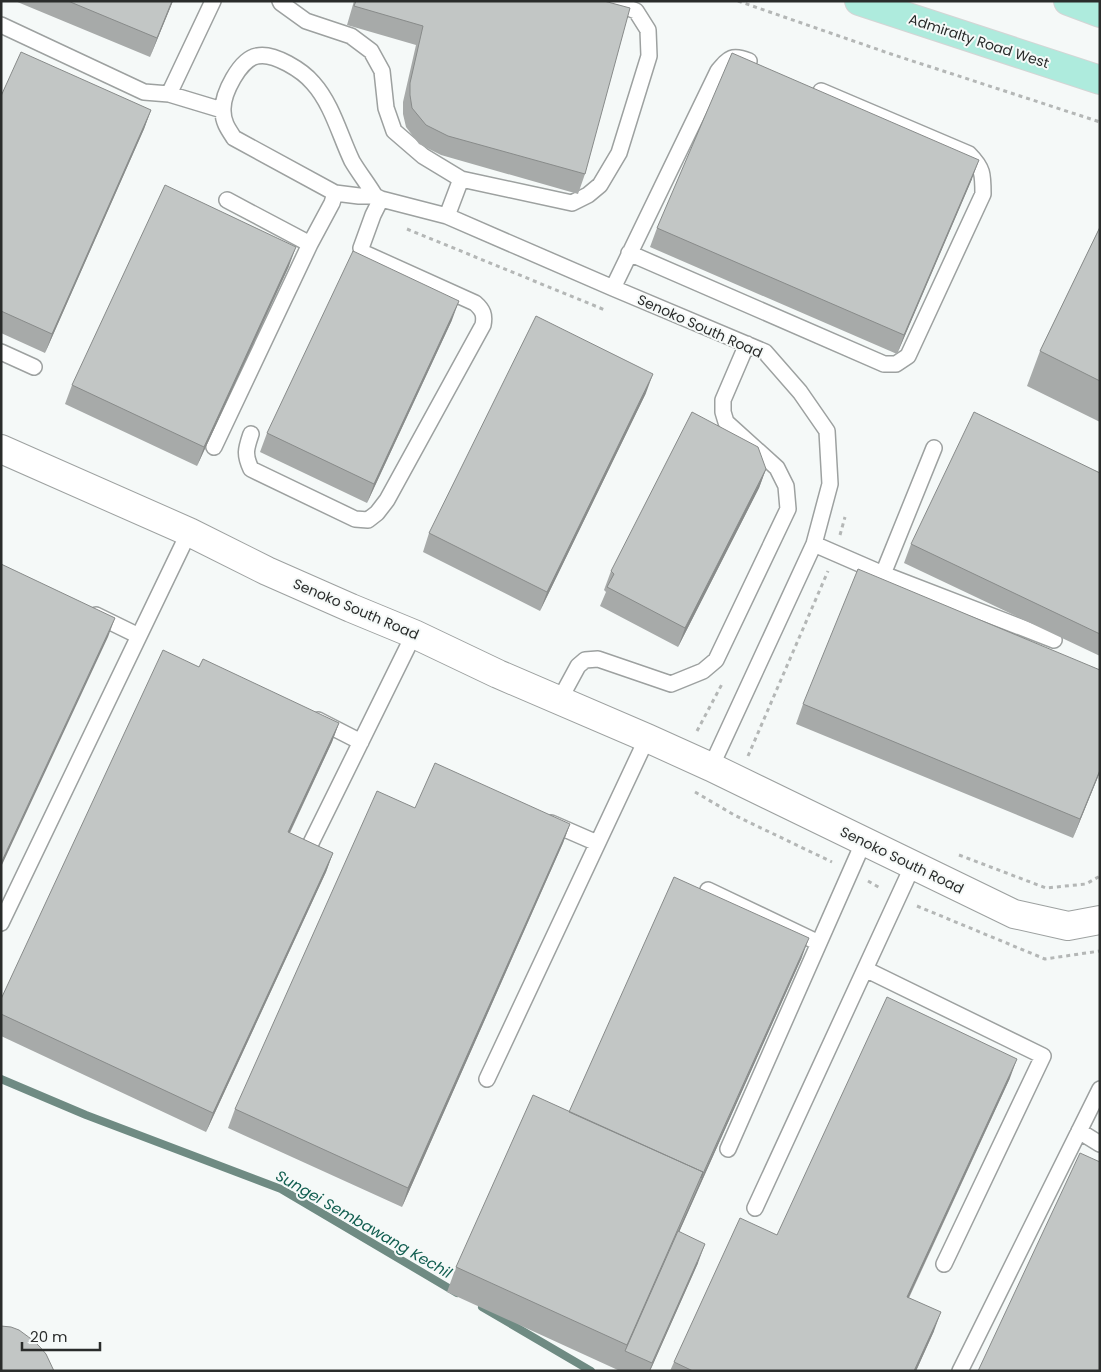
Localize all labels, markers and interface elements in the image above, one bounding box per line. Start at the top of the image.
street label: Admiralty Road West [906,9,1052,73]
street label: Senoko South Road [634,289,766,363]
street label: Senoko South Road [290,573,422,645]
street label: Senoko South Road [837,821,967,899]
water label: Sungei Sembawang Kechil [272,1165,456,1283]
scale bar [22,1320,100,1352]
text: 20 m [30,1326,68,1347]

